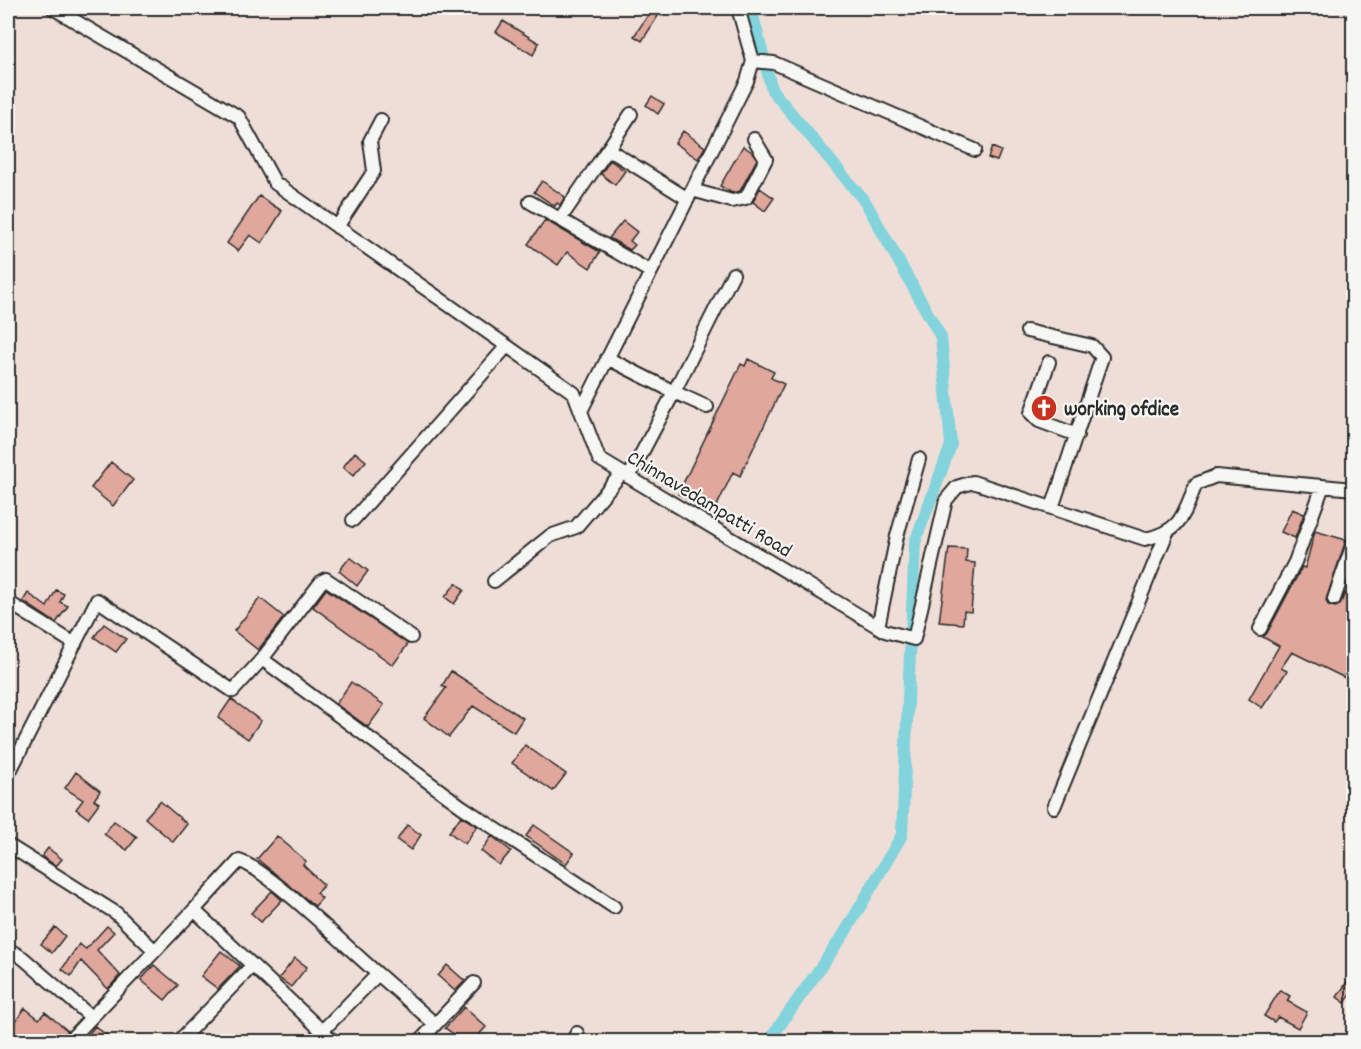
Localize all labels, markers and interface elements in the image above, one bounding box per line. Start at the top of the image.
church icon: working ofdice [1029,393,1059,423]
place label: working ofdice [1064,396,1179,426]
street label: Chinnavedampatti Road [620,444,797,567]

